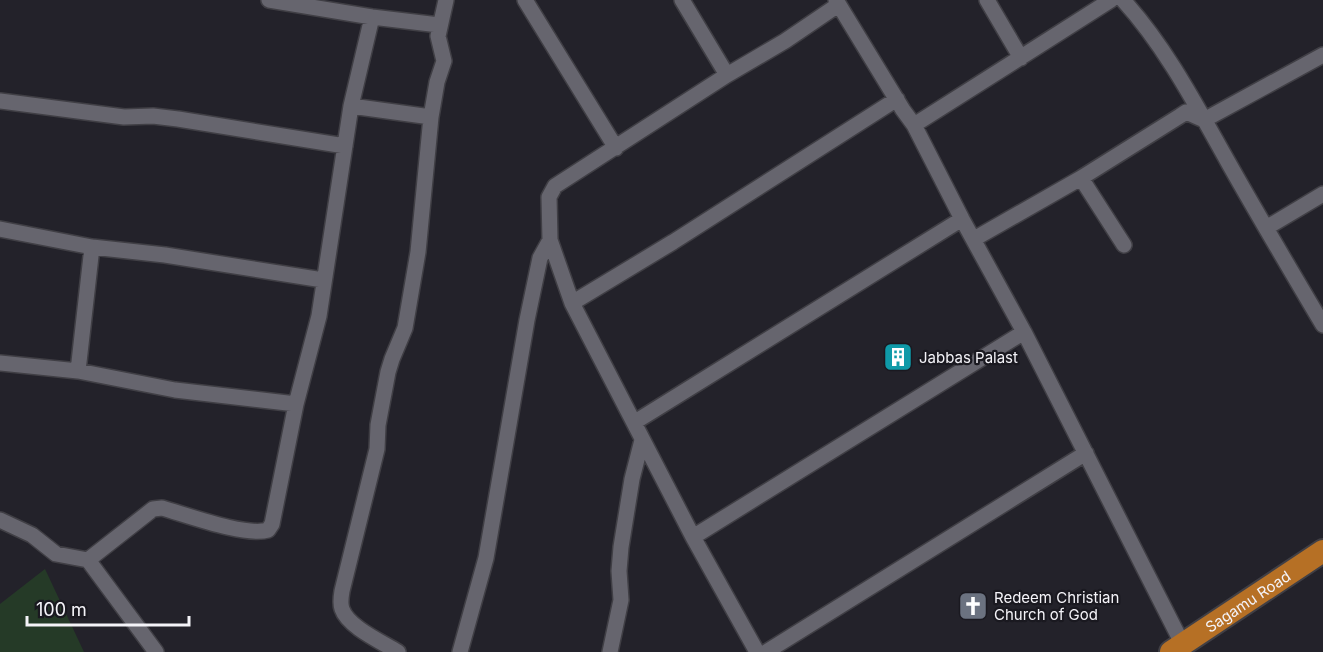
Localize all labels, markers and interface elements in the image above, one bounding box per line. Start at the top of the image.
building icon: Jabbas Palast [882,341,914,373]
place label: Jabbas Palast [919,348,1018,367]
street label: Sagamu Road [1201,566,1294,636]
place label: Redeem Christian Church of God [994,588,1119,624]
scale bar [27,589,189,627]
church icon: Redeem Christian Church of God [957,590,989,622]
text: 100 m [36,599,87,620]

